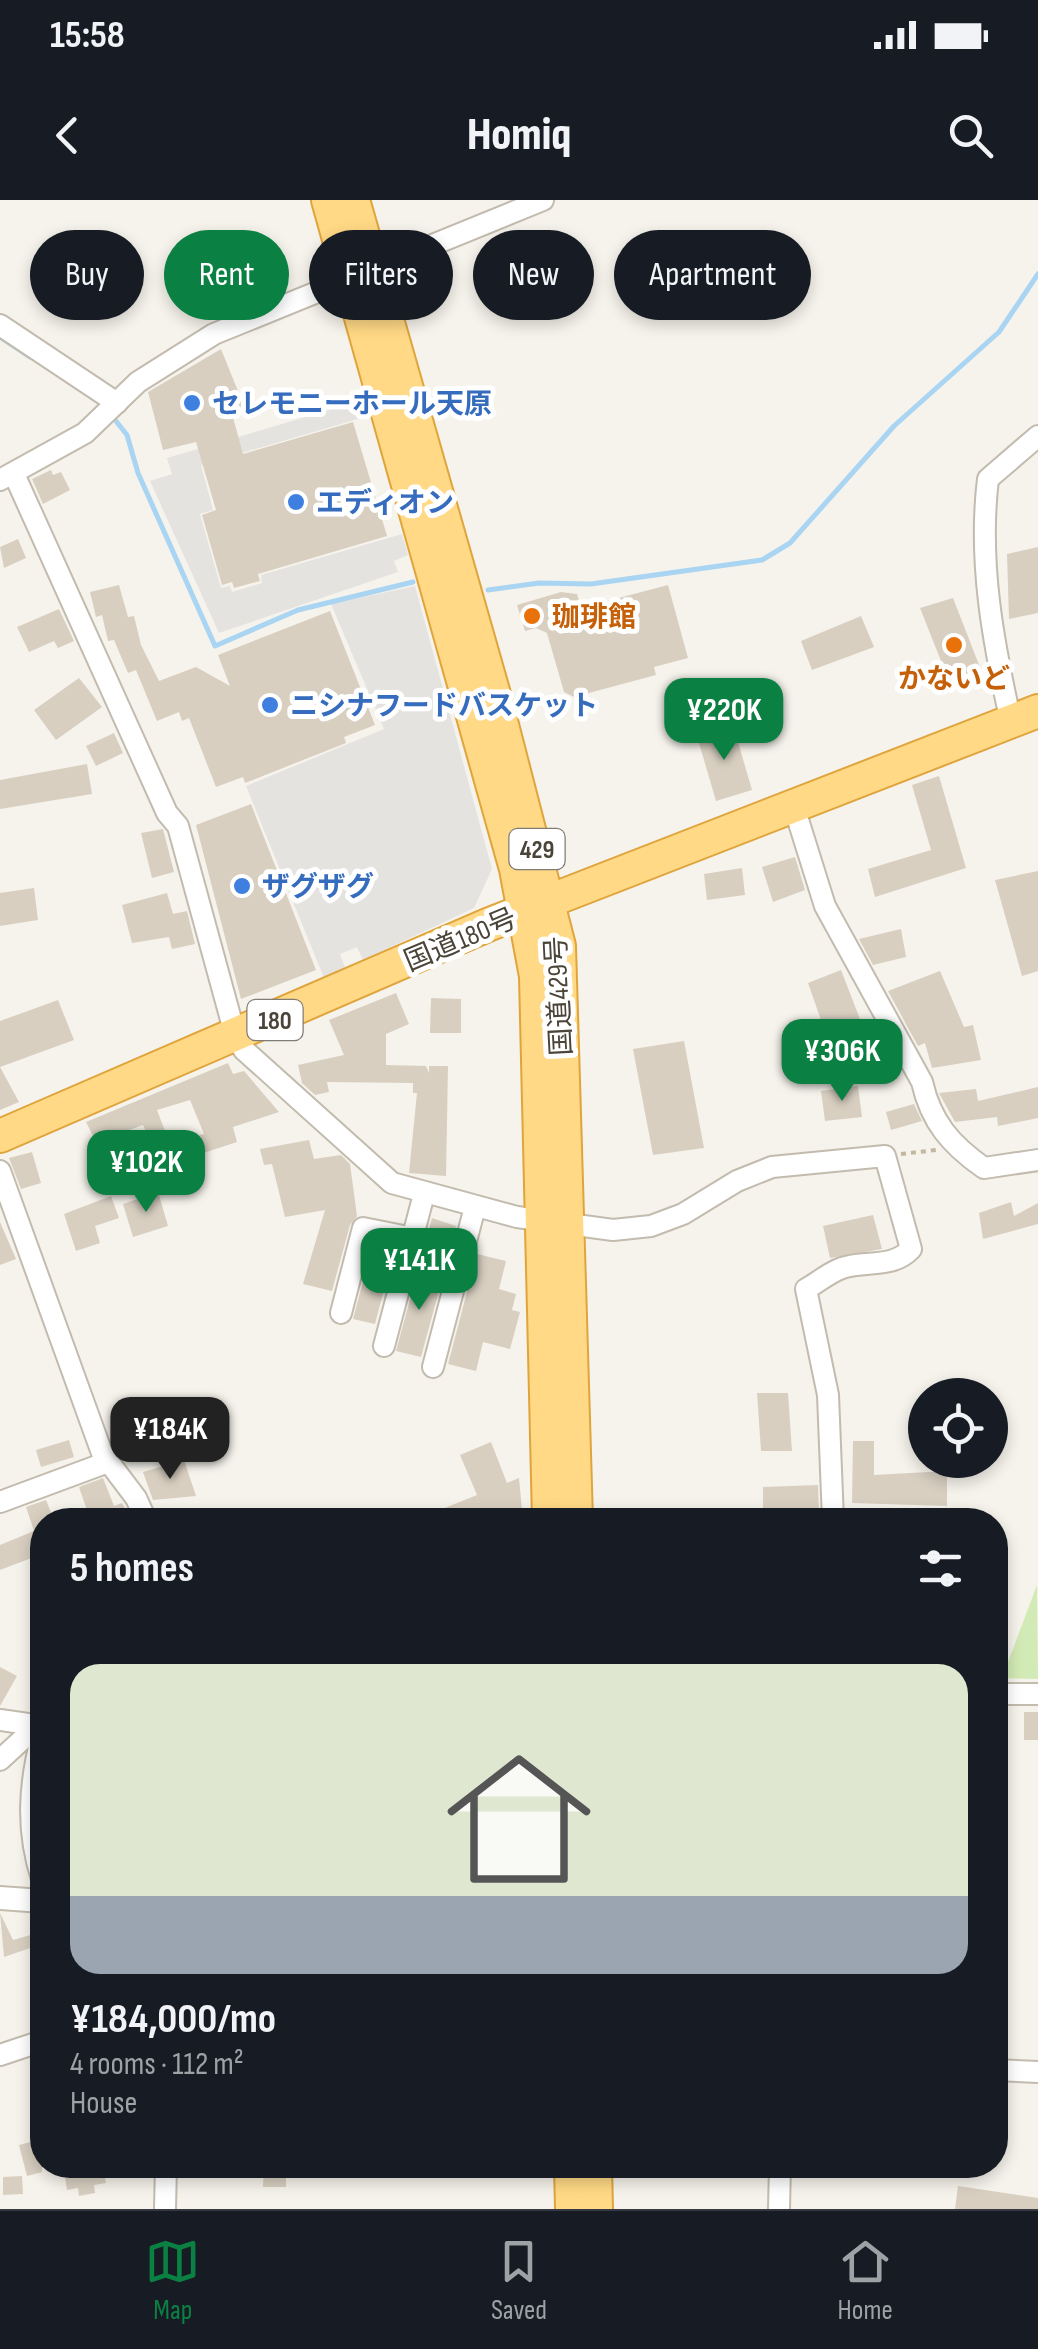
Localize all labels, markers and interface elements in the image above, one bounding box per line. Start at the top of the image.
text: 15:58 [50,13,125,58]
icon: back [40,108,95,163]
text: Homiq [467,108,571,163]
icon: search [943,108,998,163]
chip: Buy [30,230,144,320]
chip: Rent [164,230,289,320]
chip: Filters [309,230,453,320]
chip: New [473,230,594,320]
chip: Apartment [614,230,811,320]
place label: セレモニーホール天原 [212,388,492,421]
marker: セレモニーホール天原 [181,392,203,414]
place label: エディオン [316,487,454,520]
marker: エディオン [285,491,307,513]
place label: 珈琲館 [552,601,636,634]
marker: 珈琲館 [521,605,543,627]
marker: かないど [943,634,965,656]
place label: かないど [898,663,1010,696]
pin: ¥220K [654,678,794,763]
place label: ニシナフードバスケット [290,690,598,723]
text: ¥220K [686,691,762,730]
marker: ニシナフードバスケット [259,694,281,716]
road number: 429 [510,829,564,869]
place label: ザグザグ [262,871,374,904]
marker: ザグザグ [231,875,253,897]
street label: 国道180号 [400,902,522,979]
street label: 国道429号 [540,935,579,1057]
road number: 180 [248,1000,302,1040]
pin: ¥306K [772,1019,912,1104]
text: ¥306K [804,1032,880,1071]
pin: ¥102K [76,1130,216,1215]
text: ¥102K [109,1143,183,1182]
pin: ¥141K [349,1228,489,1313]
text: ¥141K [383,1241,455,1280]
map controls [908,1378,1008,1478]
button: locate [908,1378,1008,1478]
pin: ¥184K [100,1397,240,1482]
text: ¥184K [132,1410,208,1449]
icon: filters [913,1541,968,1596]
text: 5 homes [70,1543,194,1594]
icon: home [429,1729,609,1909]
text: ¥184,000/mo [70,1994,276,2045]
text: 4 rooms · 112 m² [70,2045,244,2084]
text: House [70,2084,137,2123]
tab: Map [145,2234,200,2327]
tab: Saved [491,2234,547,2327]
tab: Home [838,2234,893,2327]

